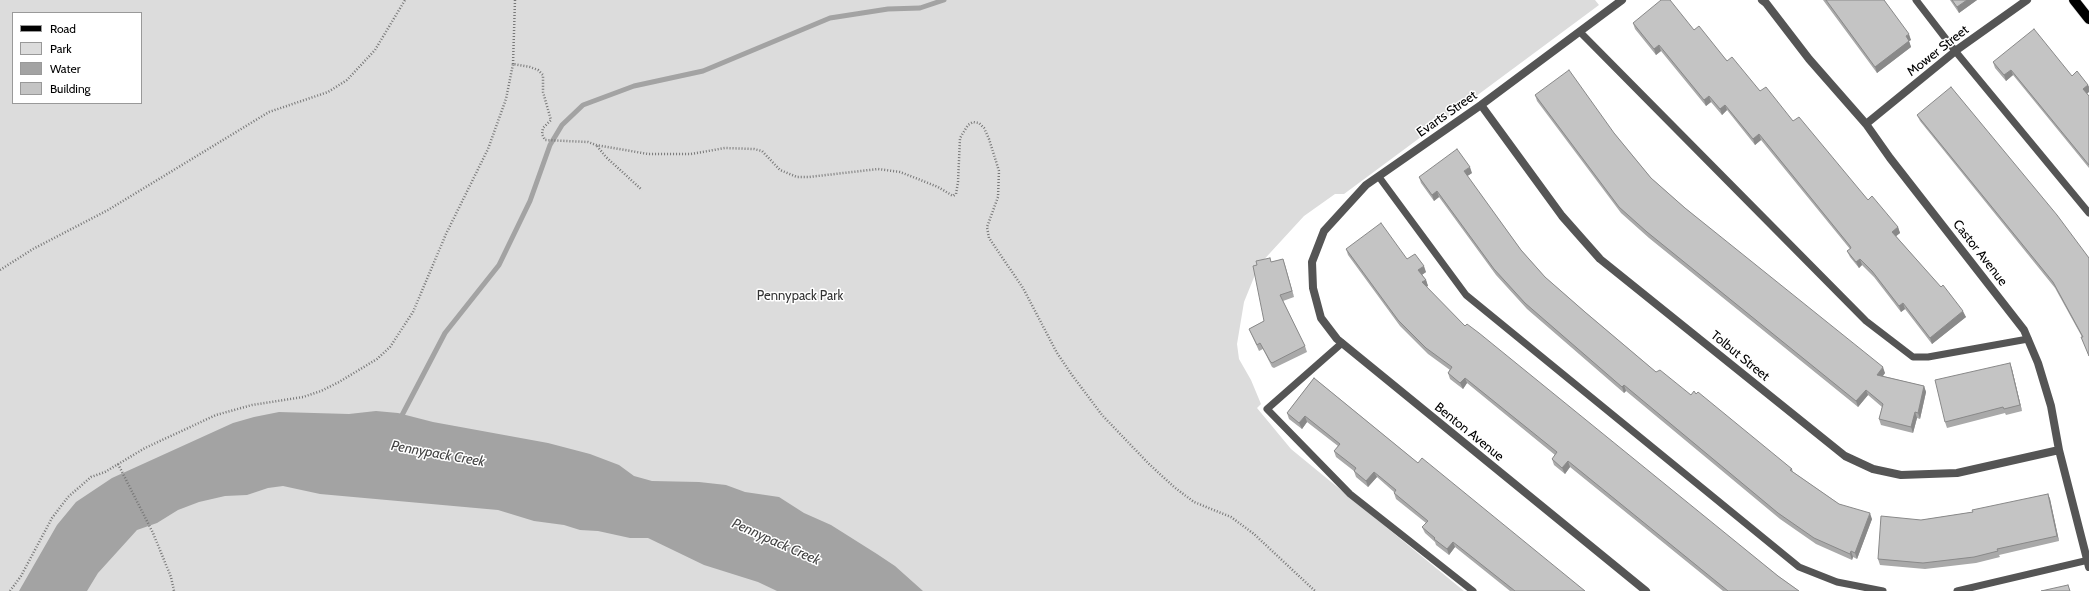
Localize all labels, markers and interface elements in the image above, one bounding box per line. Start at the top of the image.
legend [12,12,142,104]
text: Road [50,21,76,36]
street label: Mower Street [1904,22,1972,80]
text: Park [50,41,72,56]
text: Water [50,61,80,76]
text: Building [50,81,91,96]
street label: Evarts Street [1414,88,1480,140]
street label: Castor Avenue [1949,217,2011,289]
park label: Pennypack Park [757,288,843,304]
street label: Tolbut Street [1708,328,1772,384]
street label: Benton Avenue [1431,399,1507,465]
water label: Pennypack Creek [390,437,486,471]
water label: Pennypack Creek [729,515,823,569]

